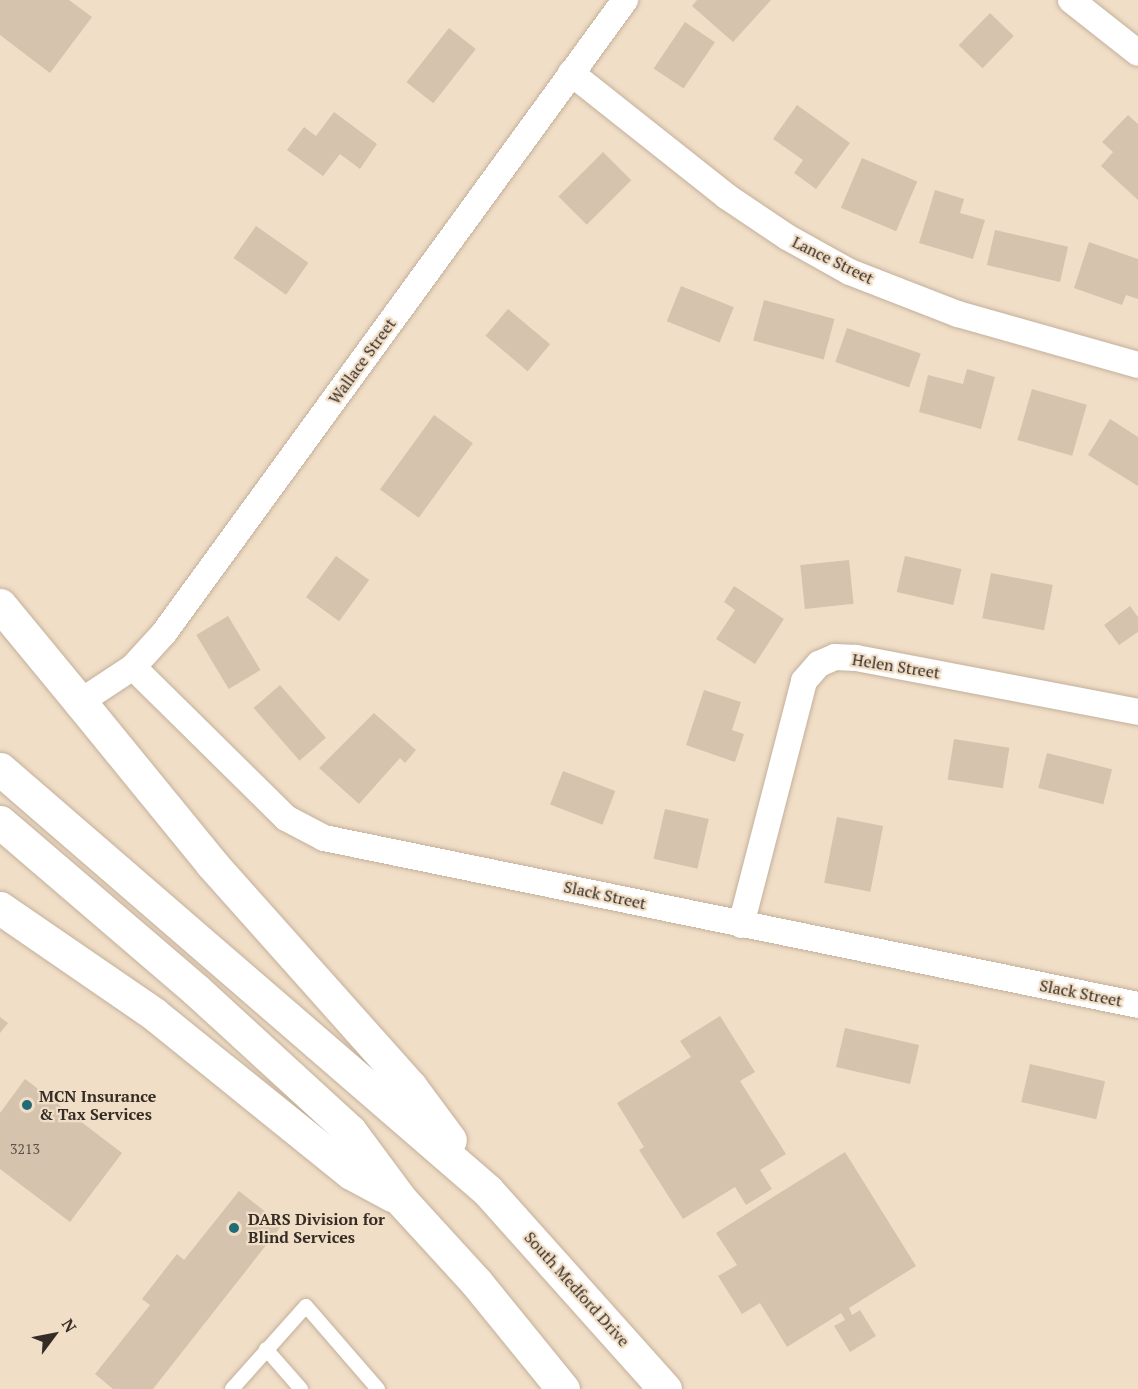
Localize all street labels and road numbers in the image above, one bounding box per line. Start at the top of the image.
street label: Lance Street [789,232,877,288]
street label: Wallace Street [324,314,400,408]
street label: Helen Street [851,650,941,682]
street label: Slack Street [562,877,648,913]
street label: Slack Street [1038,976,1124,1010]
street label: South Medford Drive [520,1228,634,1350]

